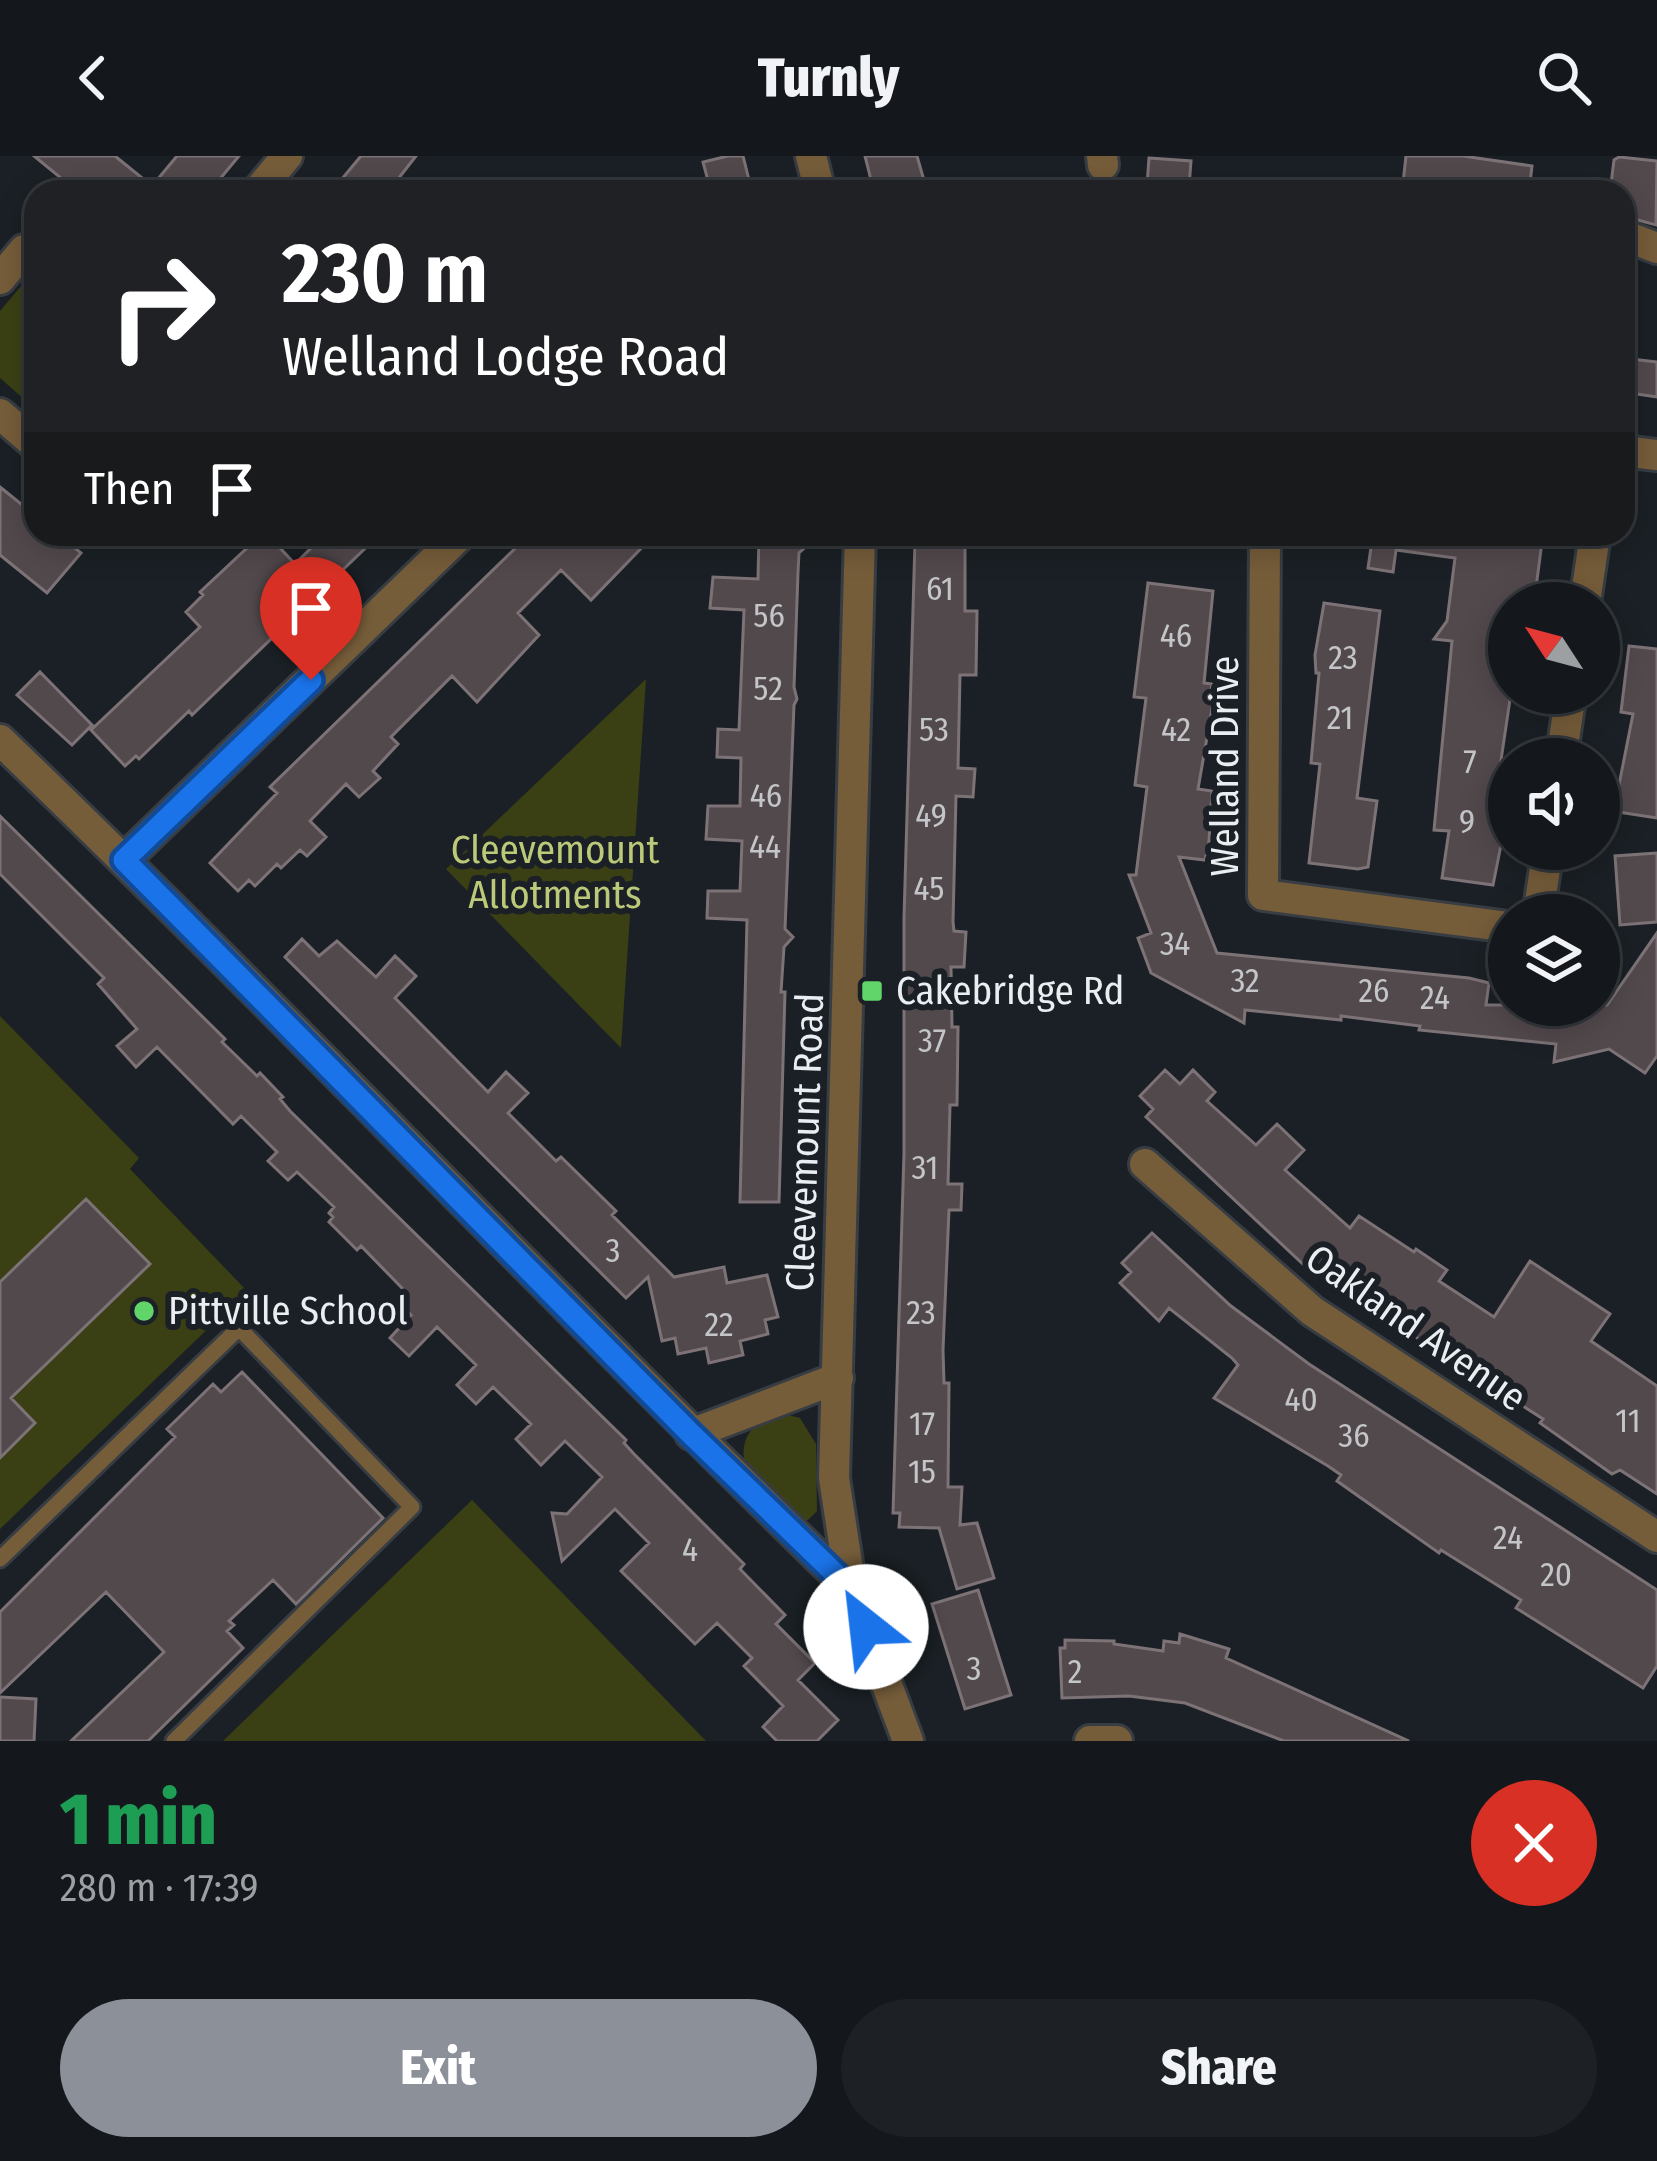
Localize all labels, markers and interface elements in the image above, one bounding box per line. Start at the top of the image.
icon: back [60,45,126,111]
icon: search [1531,45,1597,111]
text: Turnly [758,46,899,110]
text: 230 m [282,223,488,324]
icon: right [84,228,240,384]
text: Welland Lodge Road [282,325,729,389]
icon: arrive [199,456,265,522]
text: Then [84,462,175,516]
pin [260,557,362,680]
house number: 61 [926,569,954,609]
icon: arrive [278,575,344,641]
north arrow [1488,582,1620,714]
map controls [1488,582,1620,1026]
house number: 56 [753,596,785,636]
house number: 46 [1160,616,1192,656]
house number: 23 [1328,638,1358,678]
street label: Welland Drive [1202,656,1248,876]
house number: 52 [753,669,783,709]
house number: 21 [1327,698,1353,738]
house number: 53 [919,710,949,750]
house number: 42 [1161,710,1191,750]
button: sound [1488,738,1620,870]
house number: 7 [1463,742,1477,782]
house number: 46 [750,776,782,816]
house number: 49 [915,796,947,836]
house number: 9 [1459,802,1475,842]
park label: Cleevemount Allotments [451,827,660,918]
house number: 44 [749,827,781,867]
house number: 45 [914,869,944,909]
button: layers [1488,894,1620,1026]
house number: 34 [1160,924,1190,964]
house number: 32 [1230,961,1260,1001]
place label: Cakebridge Rd [896,968,1124,1014]
house number: 26 [1359,971,1389,1011]
marker: Cakebridge Rd [859,978,885,1004]
house number: 24 [1420,978,1450,1018]
street label: Cleevemount Road [777,992,833,1292]
house number: 37 [918,1021,946,1061]
house number: 31 [912,1148,938,1188]
house number: 3 [606,1231,620,1271]
street label: Oakland Avenue [1297,1235,1535,1421]
place label: Pittville School [168,1288,408,1334]
house number: 23 [906,1293,936,1333]
marker: Pittville School [131,1298,157,1324]
house number: 22 [704,1305,734,1345]
house number: 40 [1284,1380,1318,1420]
house number: 11 [1615,1401,1641,1441]
house number: 17 [909,1404,935,1444]
house number: 36 [1338,1416,1370,1456]
house number: 15 [908,1452,936,1492]
house number: 24 [1493,1518,1523,1558]
house number: 4 [682,1530,698,1570]
house number: 20 [1540,1555,1572,1595]
position arrow [803,1564,929,1690]
house number: 3 [967,1649,981,1689]
house number: 2 [1068,1652,1082,1692]
text: 1 min [60,1777,217,1863]
button: close [1471,1780,1597,1906]
text: 280 m · 17:39 [60,1865,259,1911]
button: Exit [60,1999,817,2137]
button: Share [841,1999,1597,2137]

